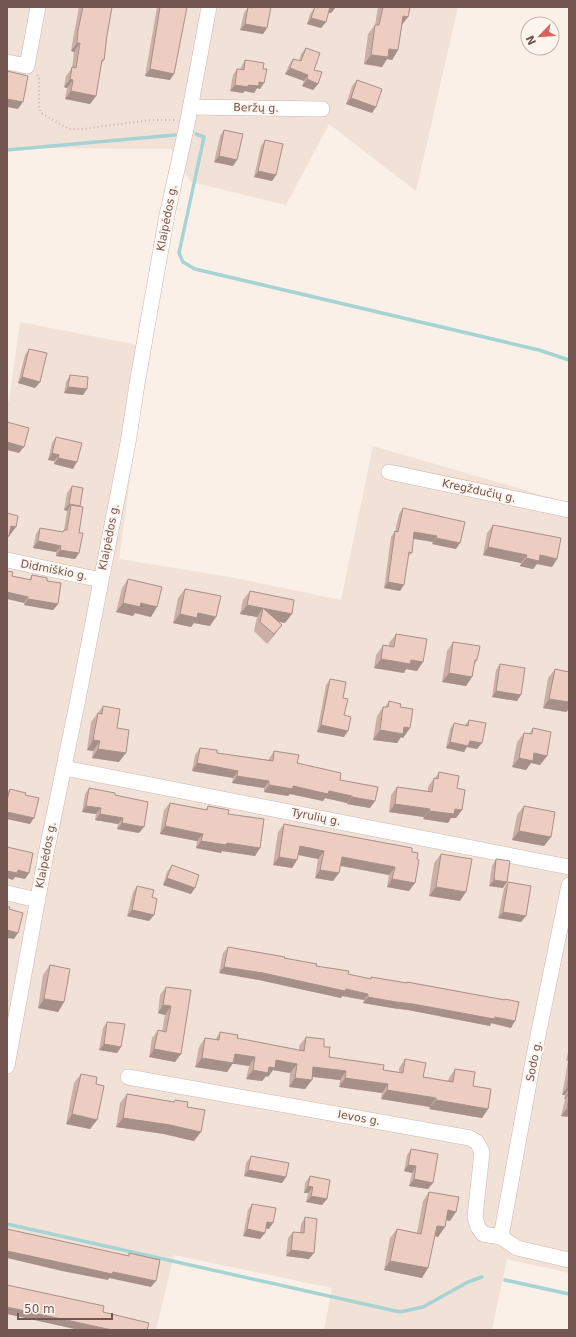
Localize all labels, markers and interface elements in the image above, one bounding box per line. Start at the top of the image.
north arrow [520,16,560,56]
text: N [524,33,539,47]
street label: Beržų g. [233,101,279,115]
street label: Klaipėdos g. [154,184,180,252]
street label: Kregždučių g. [441,477,517,505]
street label: Klaipėdos g. [96,503,122,571]
street label: Didmiškio g. [19,557,89,583]
street label: Tyrulių g. [289,806,342,828]
street label: Klaipėdos g. [33,821,59,889]
street label: Sodo g. [524,1039,544,1083]
street label: Ievos g. [337,1108,381,1128]
scale bar [18,1295,112,1321]
text: 50 m [24,1302,55,1316]

